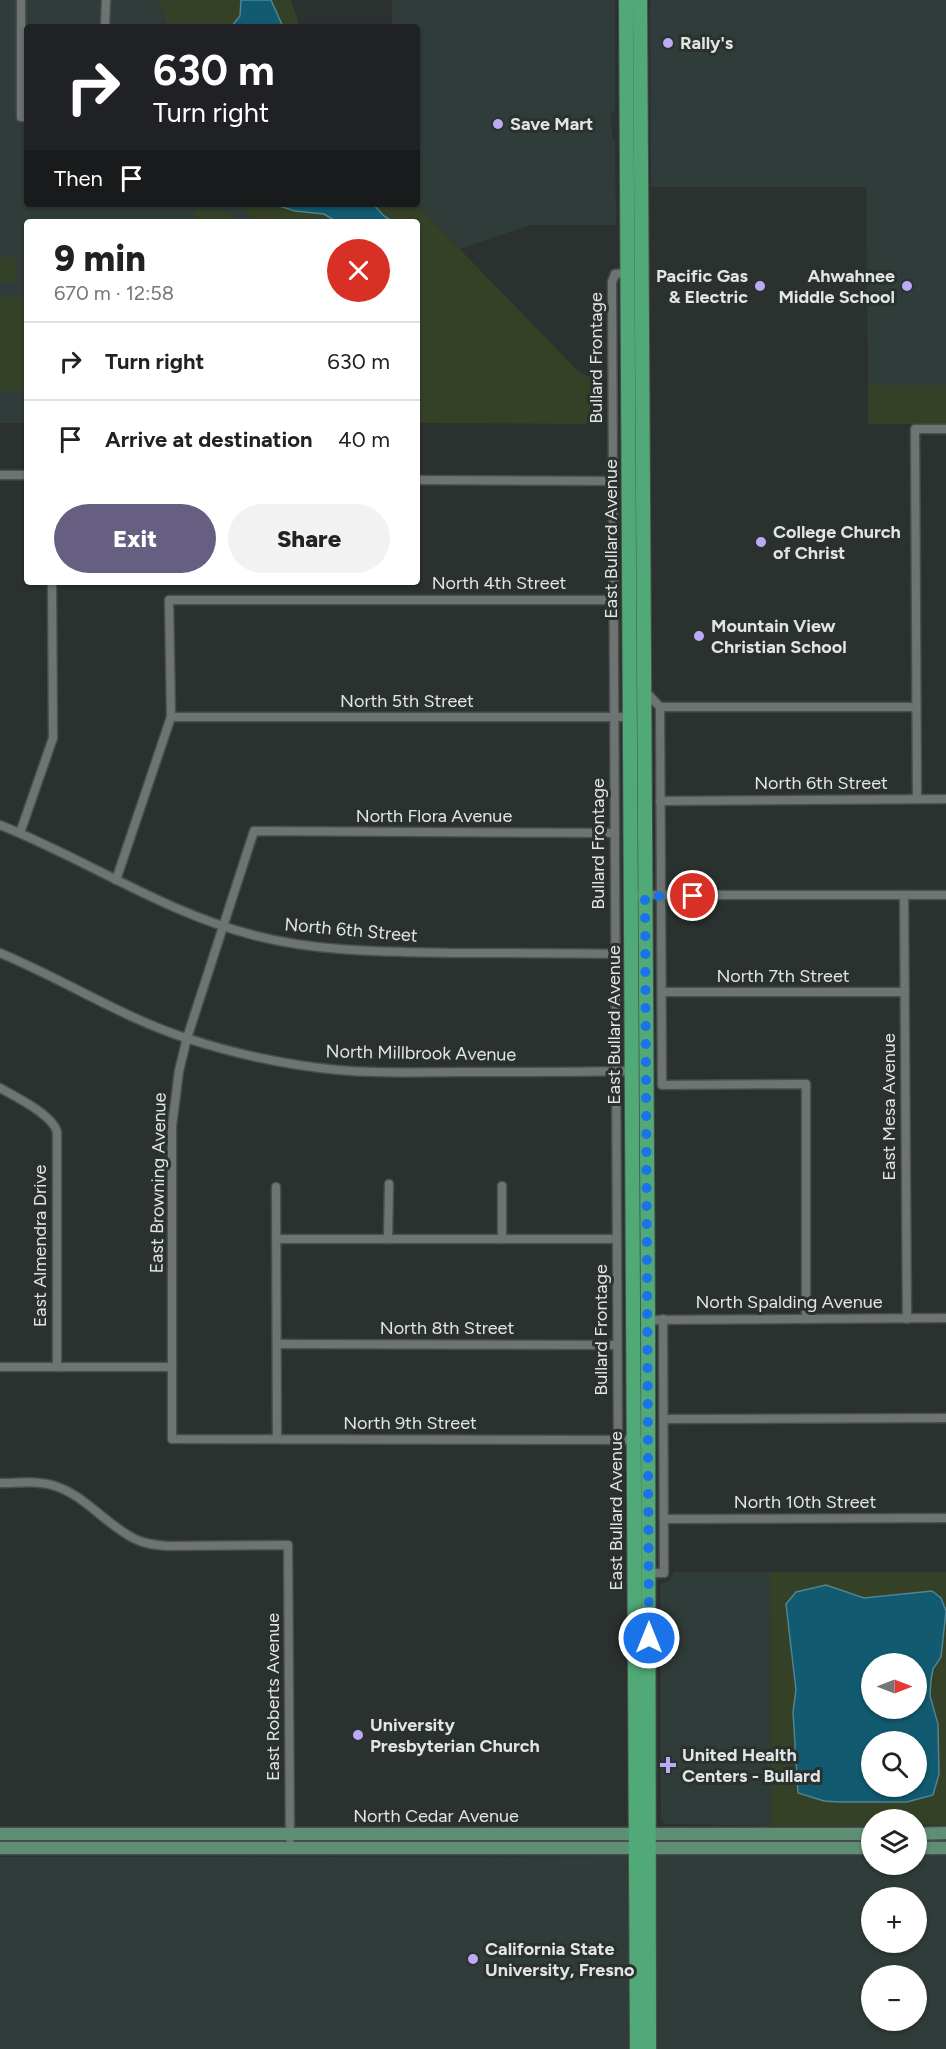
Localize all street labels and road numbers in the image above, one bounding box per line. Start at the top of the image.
street label: Bullard Frontage [585,292,607,424]
street label: East Bullard Avenue [600,459,622,619]
street label: North 4th Street [432,572,567,594]
street label: North 5th Street [340,690,474,712]
street label: North 6th Street [754,772,888,794]
street label: Bullard Frontage [587,778,609,910]
street label: North Flora Avenue [356,805,512,827]
street label: North 6th Street [283,913,419,947]
street label: East Bullard Avenue [603,945,625,1105]
street label: North 7th Street [716,965,850,987]
street label: East Mesa Avenue [878,1033,900,1181]
street label: North Millbrook Avenue [326,1040,517,1066]
street label: East Browning Avenue [145,1092,171,1274]
street label: East Almendra Drive [29,1164,51,1327]
street label: Bullard Frontage [590,1264,612,1396]
street label: North Spalding Avenue [695,1291,883,1313]
street label: North 8th Street [380,1317,514,1339]
street label: North 9th Street [343,1412,477,1434]
street label: East Bullard Avenue [605,1431,627,1591]
street label: North 10th Street [734,1491,876,1513]
street label: East Roberts Avenue [262,1613,284,1781]
street label: North Cedar Avenue [353,1805,519,1827]

